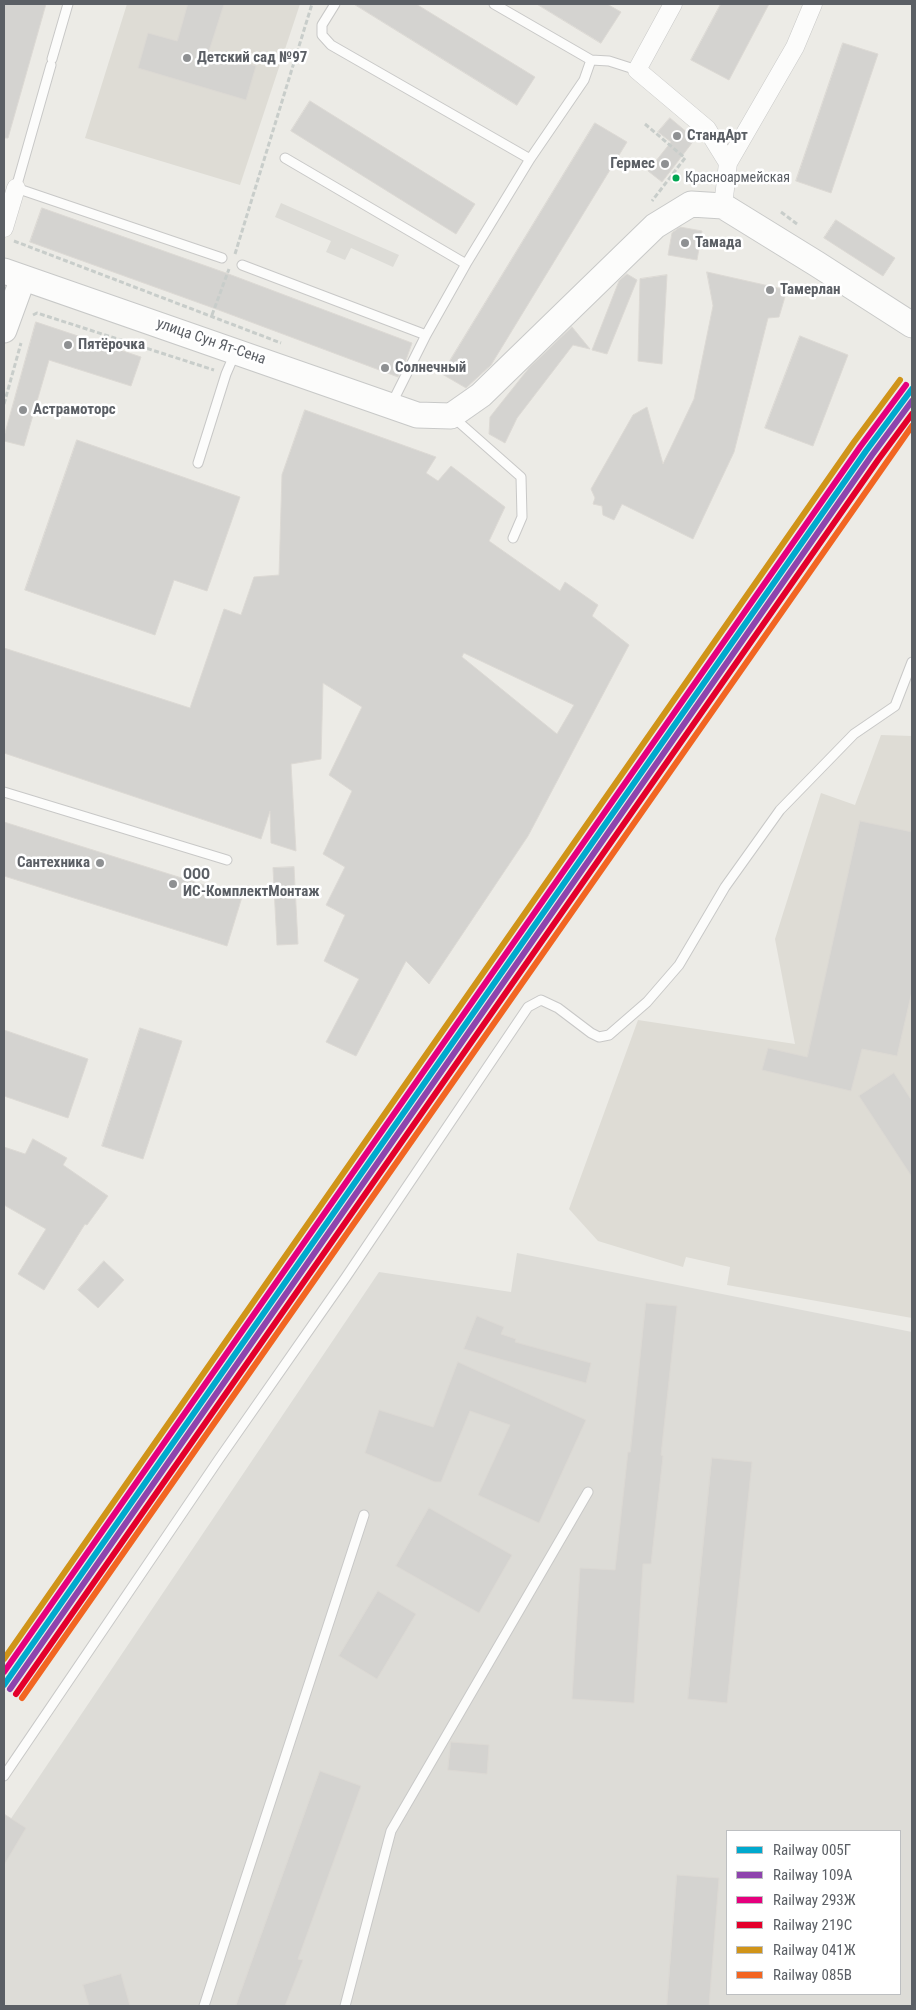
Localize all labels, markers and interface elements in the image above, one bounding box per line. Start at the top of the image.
place label: Детский сад №97 [197,49,307,67]
marker: Детский сад №97 [181,52,193,64]
place label: СтандАрт [687,127,748,145]
marker: СтандАрт [671,130,683,142]
place label: Гермес [610,155,655,173]
marker: Гермес [659,158,671,170]
place label: Красноармейская [685,170,790,186]
marker: Красноармейская [671,173,681,183]
place label: Тамада [695,234,742,252]
marker: Тамада [679,237,691,249]
place label: Тамерлан [780,281,840,299]
marker: Тамерлан [764,284,776,296]
street label: улица Сун Ят-Сена [154,315,268,369]
place label: Пятёрочка [78,336,145,354]
marker: Пятёрочка [62,339,74,351]
place label: Солнечный [395,359,466,377]
marker: Солнечный [379,362,391,374]
place label: Астрамоторс [33,401,116,419]
marker: Астрамоторс [17,404,29,416]
place label: Сантехника [17,854,90,872]
marker: Сантехника [94,857,106,869]
place label: ООО ИС-КомплектМонтаж [183,866,320,901]
marker: ООО ИС-КомплектМонтаж [167,878,179,890]
legend [726,1830,901,1995]
text: Railway 005Г [773,1841,851,1859]
text: Railway 109А [773,1866,852,1884]
text: Railway 293Ж [773,1891,856,1909]
text: Railway 219С [773,1916,852,1934]
text: Railway 041Ж [773,1941,856,1959]
text: Railway 085В [773,1966,852,1984]

